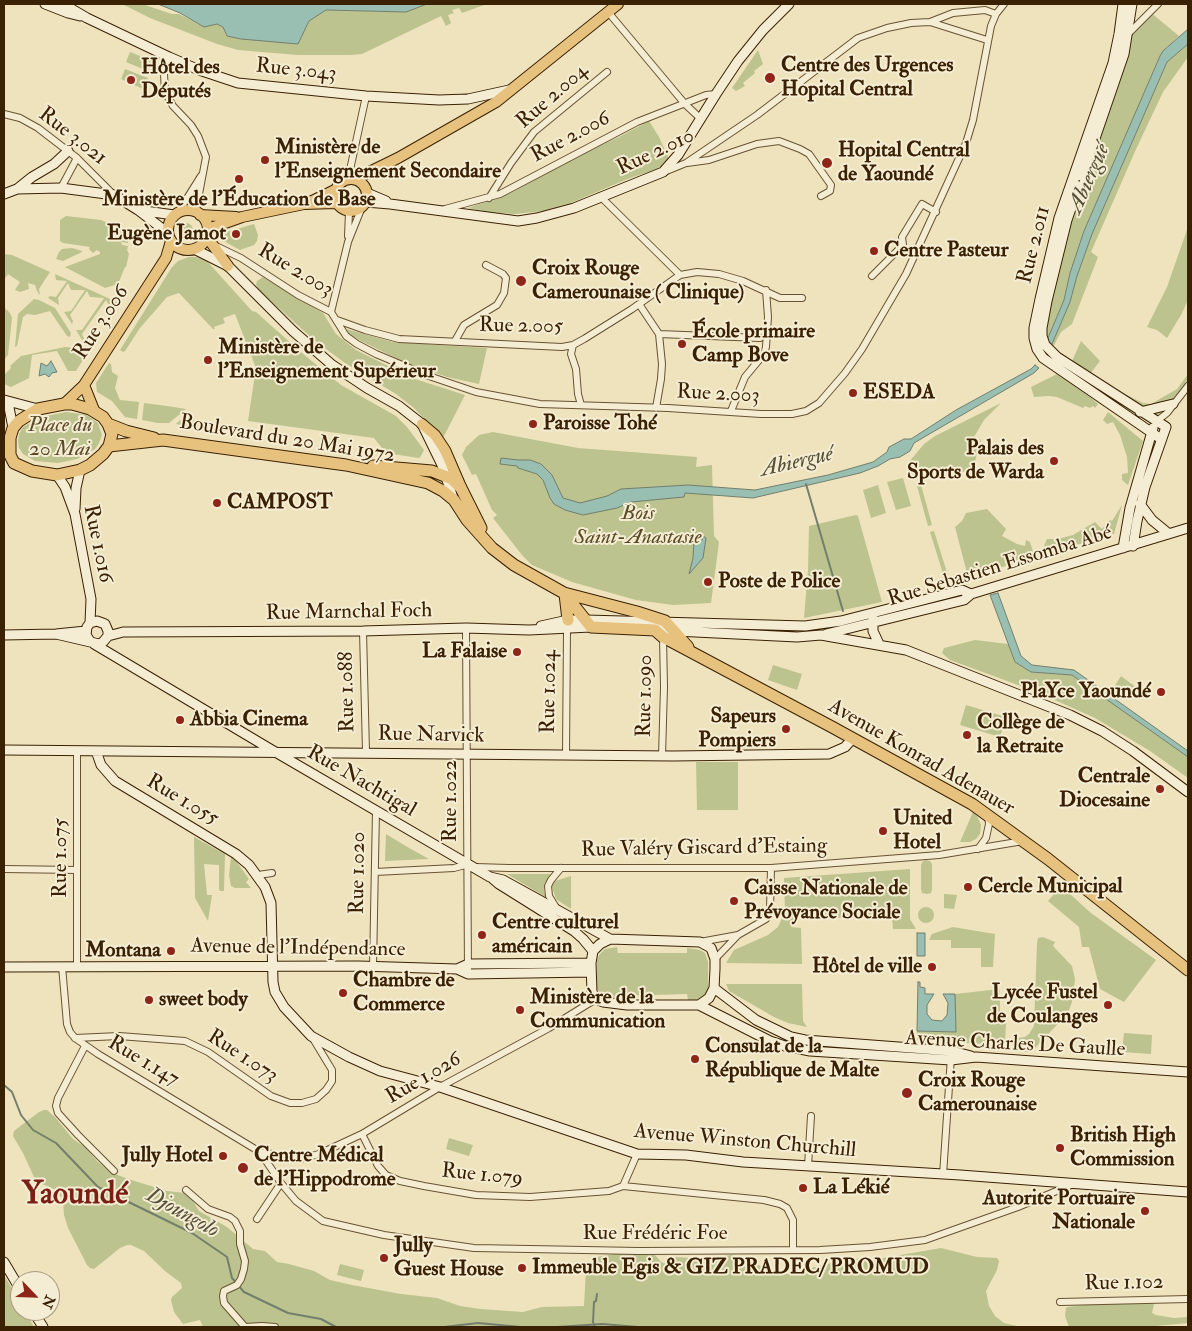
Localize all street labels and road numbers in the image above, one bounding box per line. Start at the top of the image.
street label: Rue 3.043 [254,54,338,88]
street label: Rue 2.004 [512,59,594,135]
street label: Rue 3.021 [33,102,111,172]
street label: Rue 2.006 [527,107,615,169]
street label: Rue 2.010 [613,124,699,182]
street label: Rue 2.011 [1013,204,1057,286]
street label: Rue 2.003 [253,239,337,303]
street label: Rue 3.006 [69,281,135,365]
street label: Rue 2.005 [479,314,563,340]
street label: Rue 2.003 [676,380,760,410]
street label: Boulevard du 20 Mai 1972 [178,411,396,469]
street label: Rue 1.016 [76,503,118,585]
street label: Rue Sebastien Essomba Abé [885,521,1115,613]
street label: Rue Marnchal Foch [266,599,432,627]
street label: Rue 1.024 [537,650,563,734]
street label: Rue 1.088 [335,651,361,733]
street label: Rue 1.090 [633,654,659,738]
street label: Avenue Konrad Adenauer [823,694,1019,822]
street label: Rue Narvick [377,722,485,750]
street label: Rue Nachtigal [302,741,420,823]
street label: Rue 1.022 [438,760,464,842]
street label: Rue 1.055 [141,770,223,832]
street label: Rue 1.075 [48,818,74,898]
street label: Rue 1.020 [346,831,372,915]
street label: Rue Valéry Giscard d'Estaing [581,834,827,864]
street label: Avenue de l'Indépendance [190,935,406,963]
street label: Rue 1.073 [202,1025,282,1089]
street label: Avenue Charles De Gaulle [904,1027,1126,1063]
street label: Rue 1.147 [103,1031,183,1093]
street label: Rue 1.026 [382,1047,466,1111]
street label: Avenue Winston Churchill [633,1120,857,1164]
street label: Rue 1.079 [440,1159,524,1193]
street label: Rue Frédéric Foe [583,1221,727,1247]
street label: Rue 1.102 [1084,1271,1164,1297]

